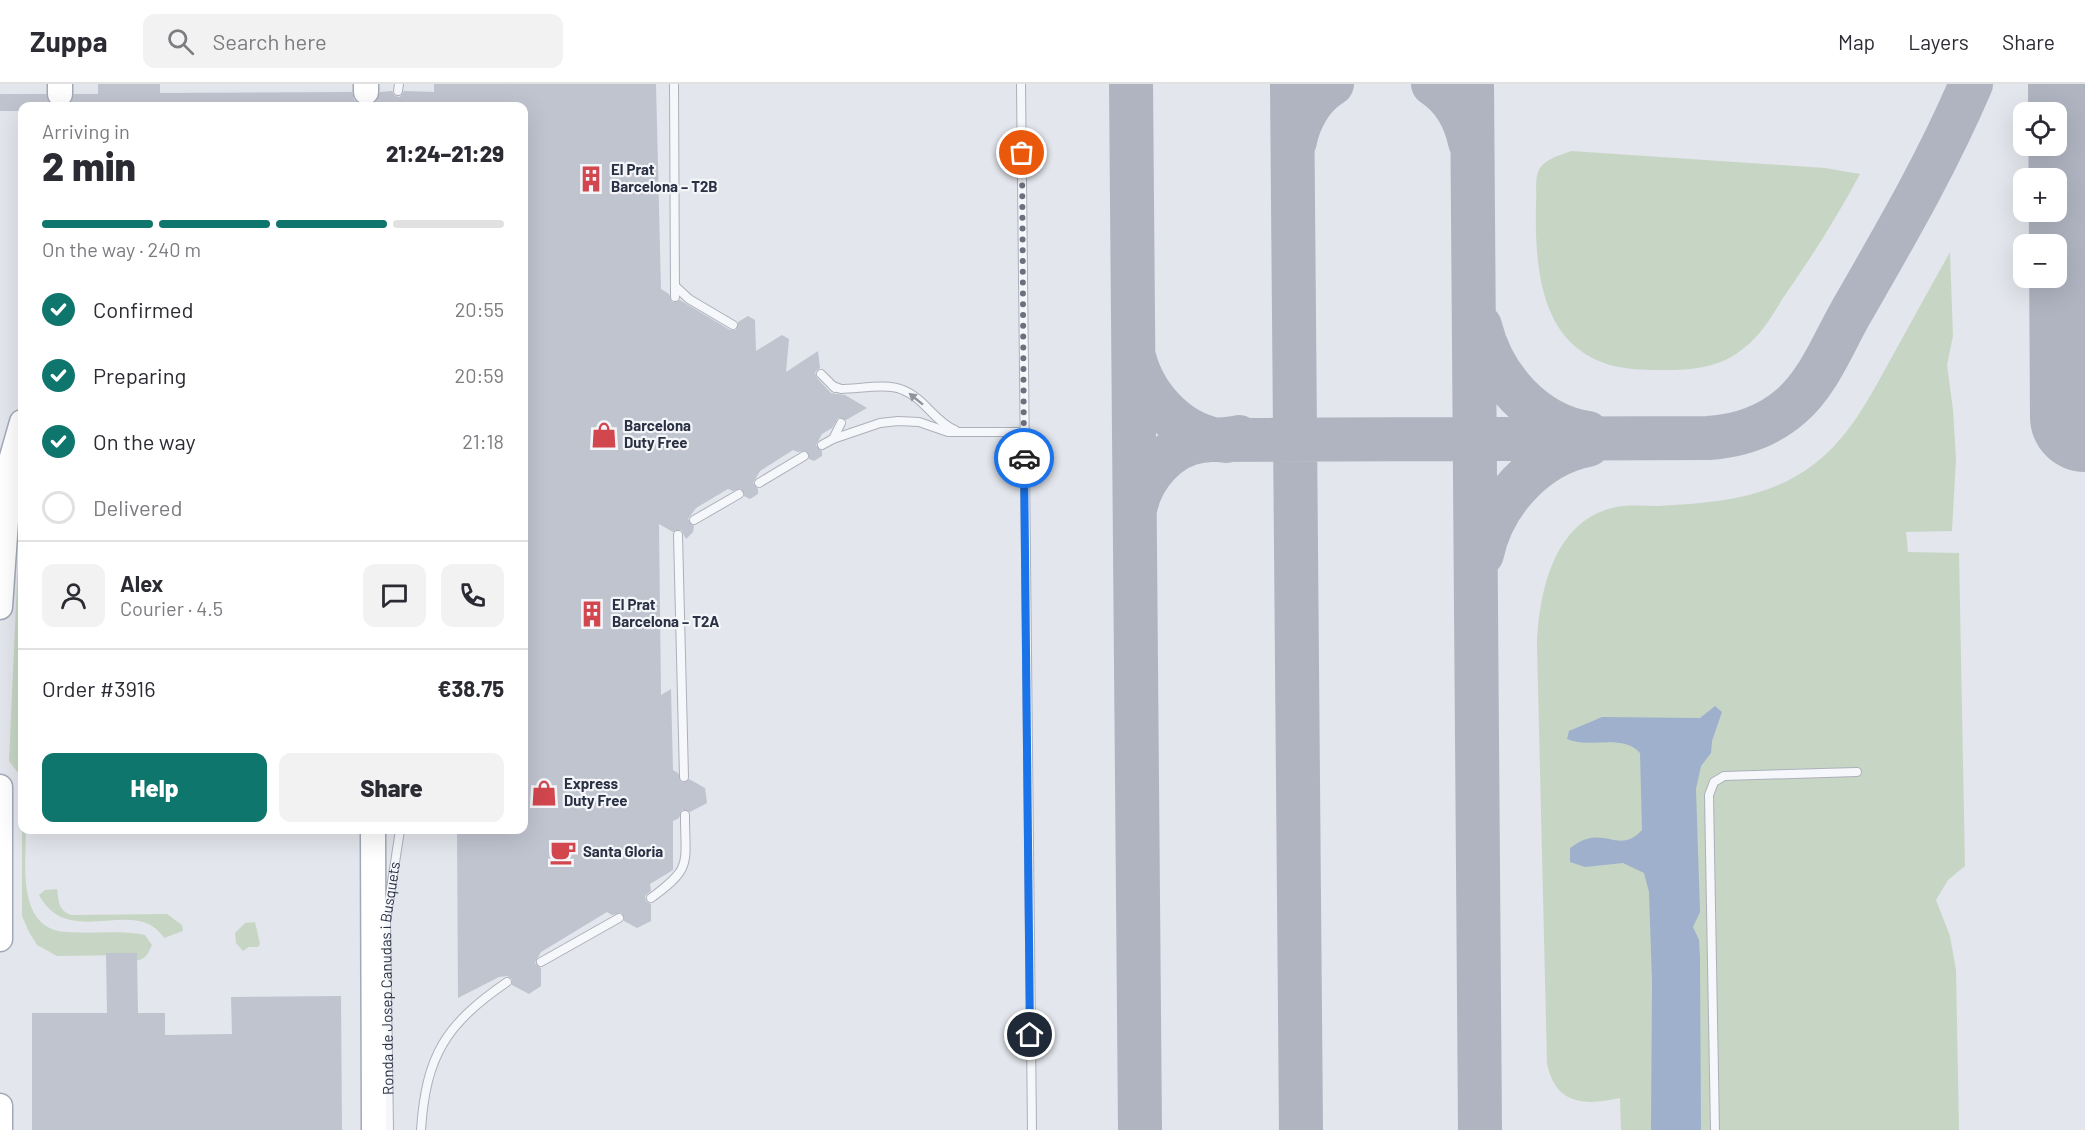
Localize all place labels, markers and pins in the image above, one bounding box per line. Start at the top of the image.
pin [996,127,1047,178]
place label: El Prat Barcelona – T2B [611,160,718,195]
building icon: El Prat Barcelona – T2B [576,164,606,194]
place label: Barcelona Duty Free [624,416,691,451]
shop icon: Barcelona Duty Free [589,420,619,450]
place label: El Prat Barcelona – T2A [612,595,719,630]
building icon: El Prat Barcelona – T2A [577,599,607,629]
place label: Express Duty Free [564,774,628,809]
shop icon: Express Duty Free [529,778,559,808]
cafe icon: Santa Gloria [548,837,578,867]
place label: Santa Gloria [583,842,663,860]
pin [1004,1009,1055,1060]

